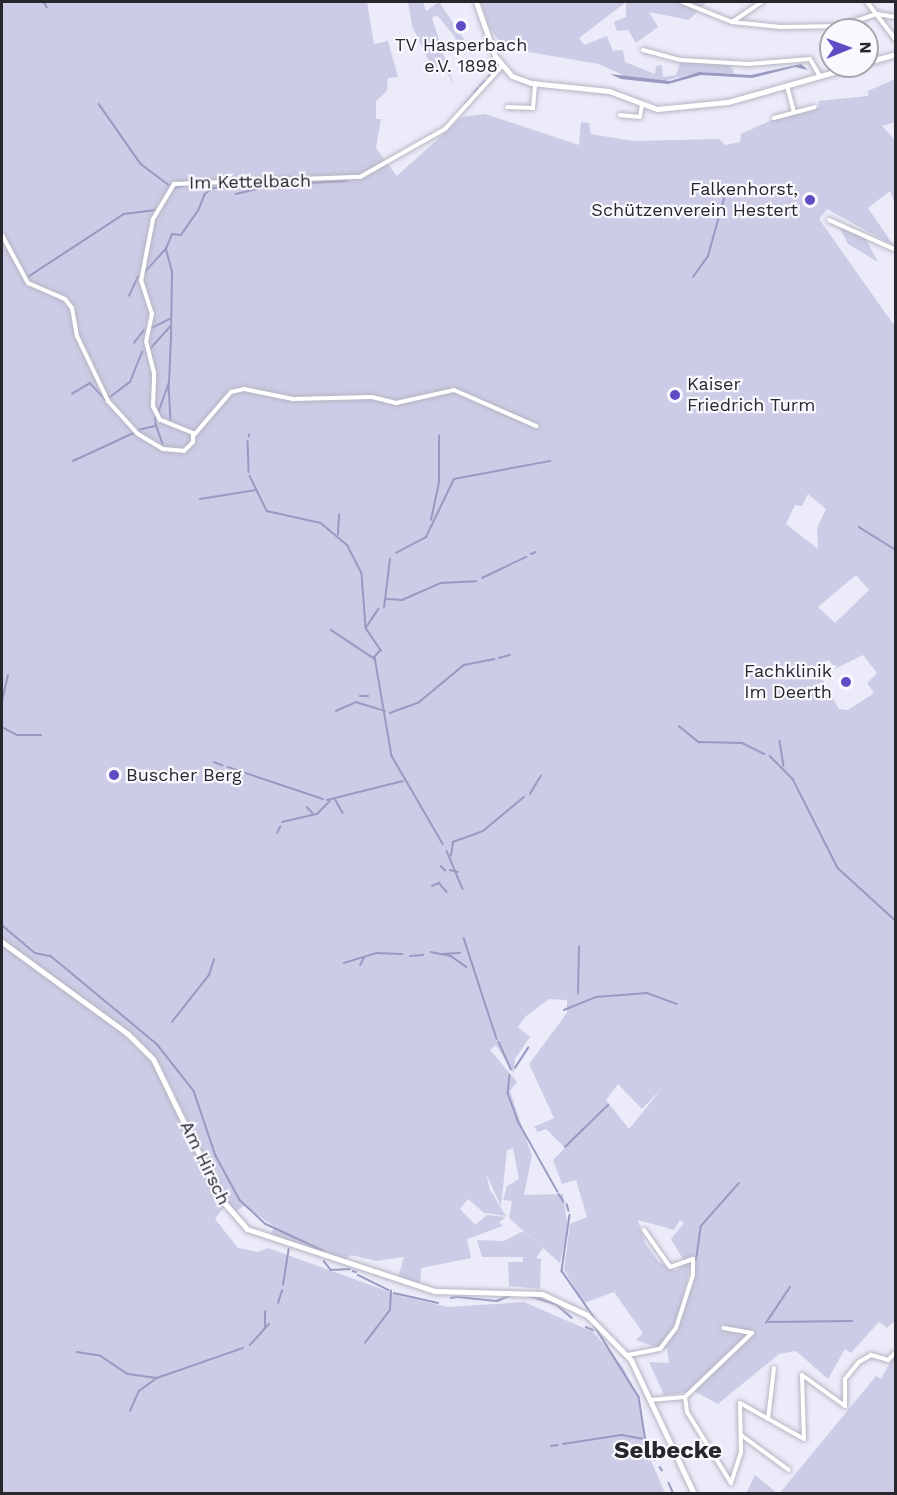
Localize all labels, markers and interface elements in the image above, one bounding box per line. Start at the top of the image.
north arrow [819,18,879,78]
marker: TV Hasperbach e.V. 1898 [454,19,468,33]
place label: TV Hasperbach e.V. 1898 [394,35,528,78]
text: N [856,42,875,54]
street label: Im Kettelbach [189,170,311,194]
place label: Falkenhorst, Schützenverein Hestert [591,179,798,222]
marker: Falkenhorst, Schützenverein Hestert [803,193,817,207]
place label: Kaiser Friedrich Turm [687,374,816,416]
marker: Kaiser Friedrich Turm [668,388,682,402]
place label: Fachklinik Im Deerth [744,661,832,704]
marker: Fachklinik Im Deerth [837,673,855,691]
place label: Buscher Berg [126,764,242,786]
marker: Buscher Berg [107,768,121,782]
street label: Am Hirsch [175,1117,235,1209]
district label: Selbecke [614,1437,722,1465]

